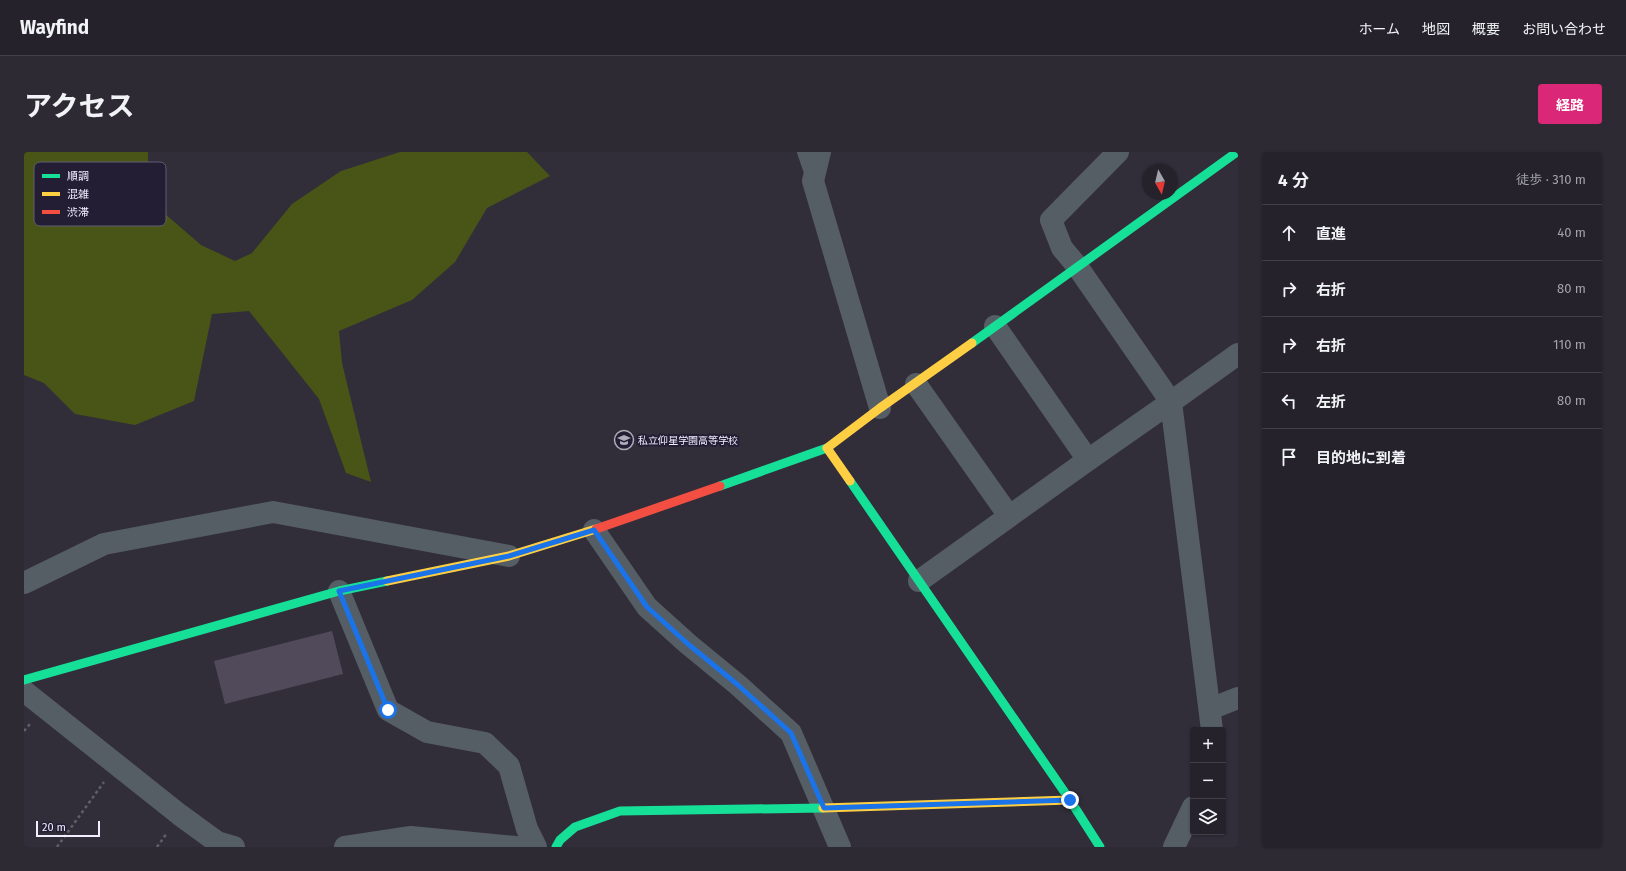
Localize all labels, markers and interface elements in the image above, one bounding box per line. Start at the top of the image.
text: Wayfind [20,16,89,39]
text: ホーム [1358,21,1400,38]
text: 地図 [1422,21,1450,38]
text: 概要 [1472,21,1500,38]
text: お問い合わせ [1522,21,1606,38]
button: 経路 [1538,84,1602,124]
text: アクセス [24,90,135,123]
legend [34,162,166,226]
north arrow [1142,164,1178,200]
text: 順調 [67,170,89,183]
text: 4 分 [1278,170,1309,191]
text: 徒歩 · 310 m [1516,172,1586,187]
text: 混雑 [67,188,89,201]
text: 渋滞 [67,206,89,219]
icon: ahead [1278,222,1300,244]
text: 直進 [1316,225,1346,243]
text: 40 m [1557,225,1586,240]
icon: right [1278,278,1300,300]
text: 右折 [1316,281,1346,299]
text: 80 m [1557,281,1586,296]
icon: right [1278,334,1300,356]
text: 右折 [1316,337,1346,355]
text: 110 m [1553,337,1586,352]
icon: left [1278,390,1300,412]
text: 左折 [1316,393,1346,411]
text: 80 m [1557,393,1586,408]
school or university icon: 私立仰星学園高等学校 [613,429,635,451]
place label: 私立仰星学園高等学校 [638,435,738,447]
icon: arrive [1278,446,1300,468]
text: 目的地に到着 [1316,449,1406,467]
route start [379,701,397,719]
map controls [1190,727,1226,835]
button: + [1190,727,1226,763]
button: − [1190,763,1226,799]
route end [1061,791,1079,809]
button: layers [1190,799,1226,835]
scale bar [36,819,100,838]
text: 20 m [42,821,66,834]

